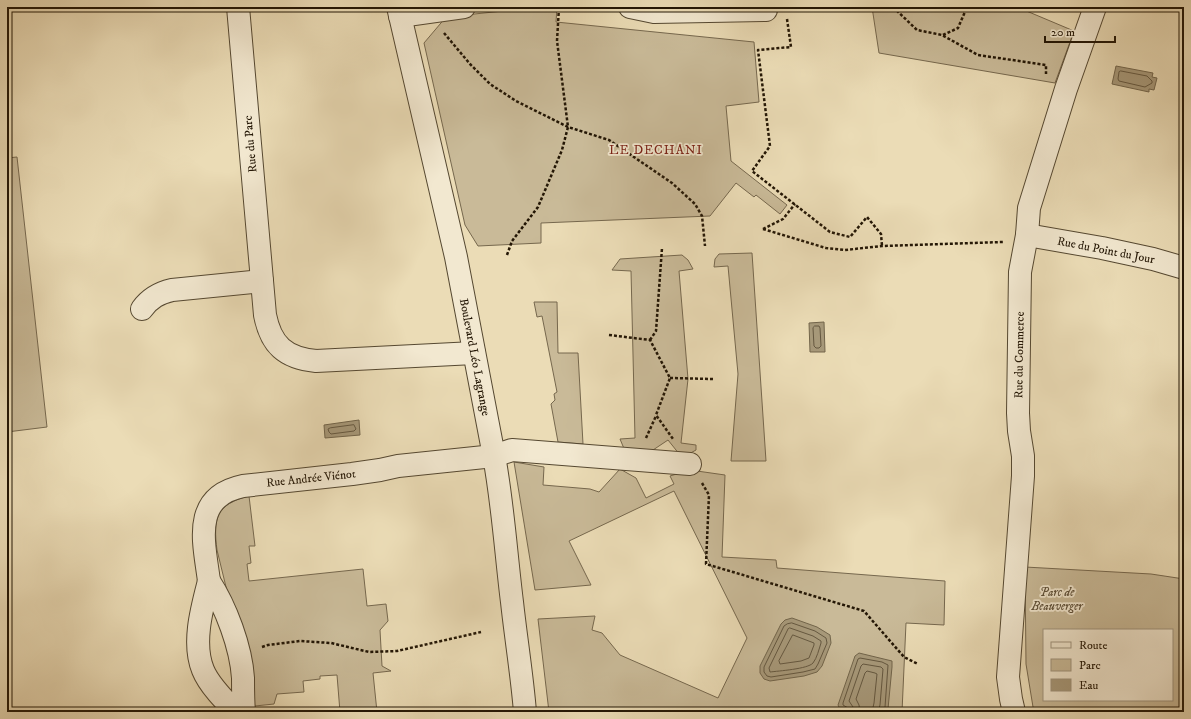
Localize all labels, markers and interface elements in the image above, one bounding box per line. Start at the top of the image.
scale bar [1045,18,1115,44]
text: 20 m [1051,25,1075,40]
street label: Rue du Parc [241,115,260,173]
district label: LE DECHANI [609,142,703,158]
street label: Rue du Point du Jour [1056,234,1156,267]
street label: Boulevard Léo Lagrange [456,297,493,417]
street label: Rue du Commerce [1011,311,1028,399]
street label: Rue Andrée Viénot [266,466,357,491]
park label: Parc de Beauverger [1030,585,1084,614]
legend [1043,629,1173,701]
text: Route [1079,638,1107,653]
text: Parc [1079,658,1101,673]
text: Eau [1079,678,1099,693]

